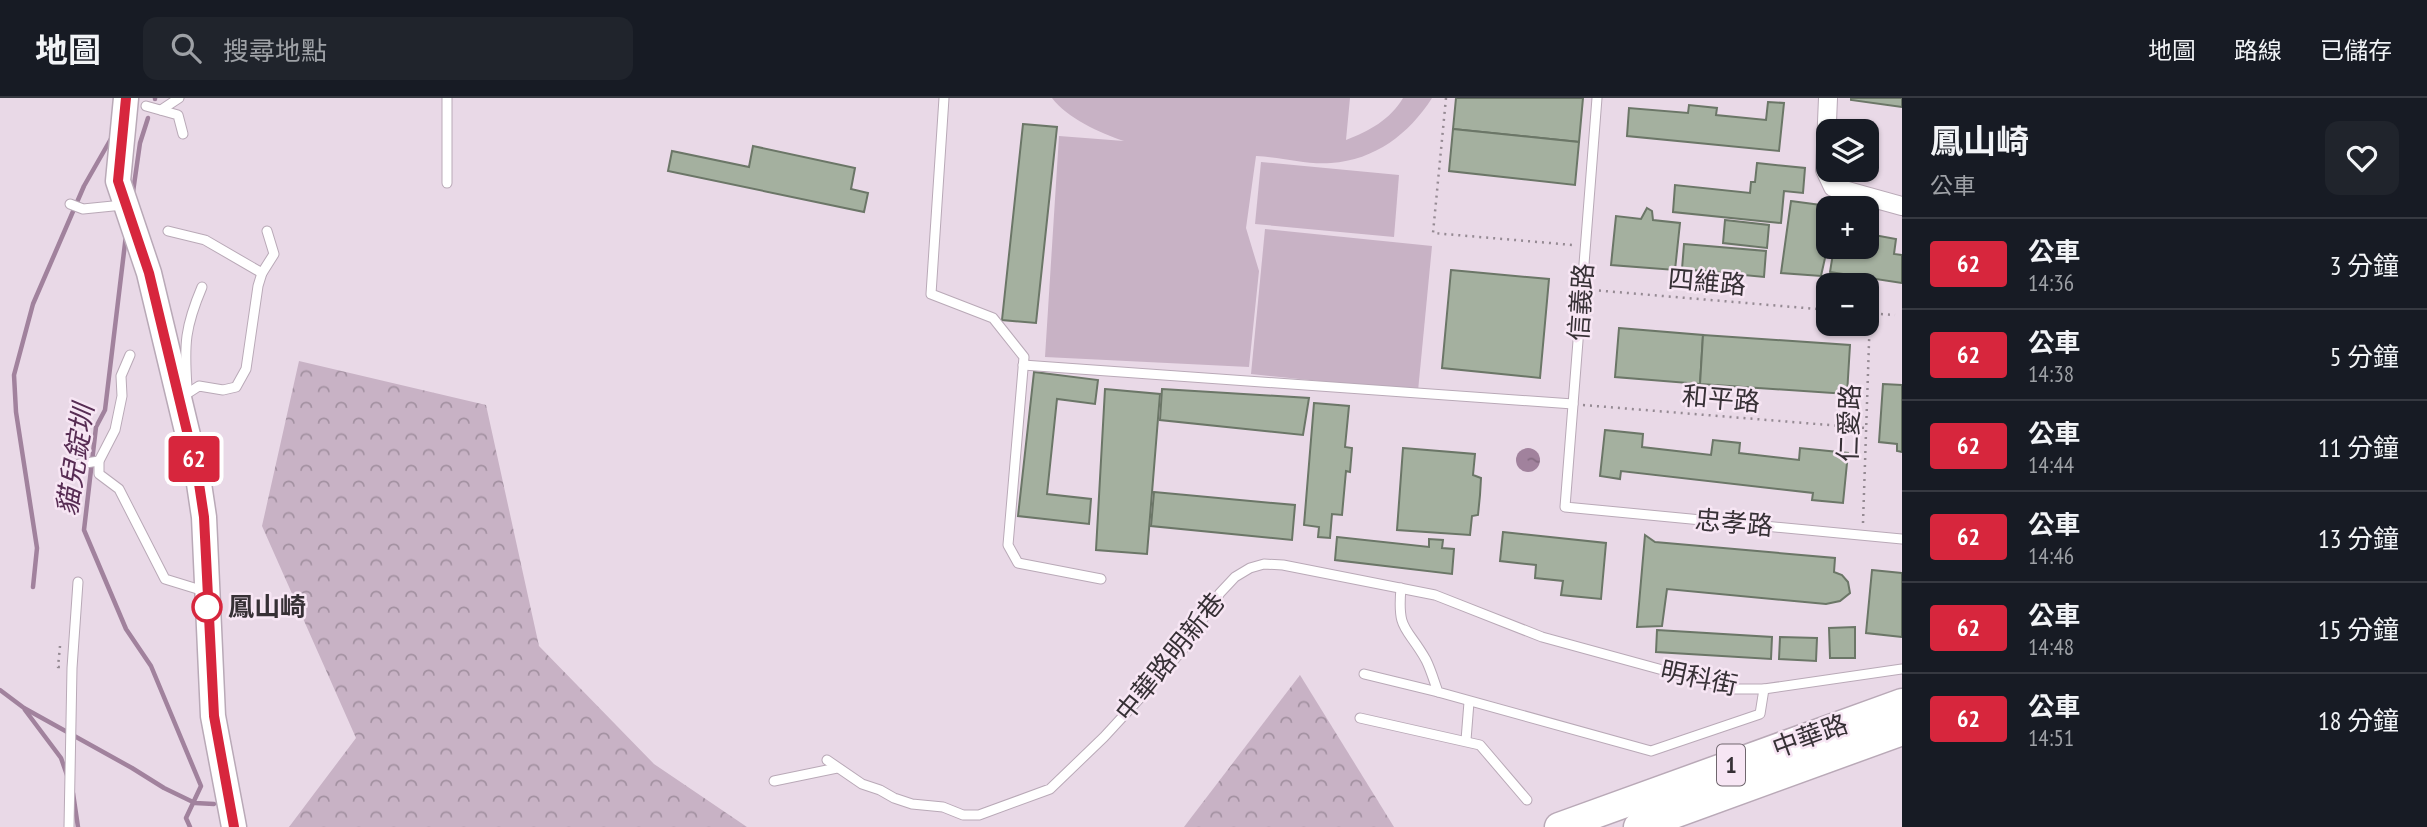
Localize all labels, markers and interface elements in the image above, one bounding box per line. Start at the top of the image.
search box [143,17,633,80]
text: 地圖 [35,28,101,71]
icon: search [167,29,205,67]
text: 搜尋地點 [223,34,327,67]
text: 地圖 [2148,35,2196,66]
text: 路線 [2234,35,2282,66]
text: 已儲存 [2320,35,2392,66]
map controls [1816,119,1879,336]
button: layers [1816,119,1879,182]
text: 鳳山崎 [1930,119,2029,162]
button: heart [2325,121,2399,195]
text: 公車 [1930,171,1976,200]
button: + [1816,196,1879,259]
text: 公車 [2028,235,2080,268]
text: 62 [1957,248,1980,279]
text: 3 分鐘 [2330,249,2399,282]
street label: 信義路 [1561,262,1600,342]
street label: 四維路 [1667,262,1747,301]
text: 14:36 [2028,268,2074,297]
button: − [1816,273,1879,336]
text: 公車 [2028,326,2080,359]
text: 62 [1957,339,1980,370]
text: 5 分鐘 [2330,340,2399,373]
text: 14:38 [2028,359,2074,388]
street label: 和平路 [1681,379,1761,418]
street label: 仁愛路 [1831,383,1866,463]
water label: 貓兒錠圳 [47,398,102,518]
text: 公車 [2028,417,2080,450]
text: 62 [1957,430,1980,461]
text: 11 分鐘 [2318,431,2399,464]
line badge: 62 [162,436,226,482]
text: 62 [183,443,205,474]
text: 14:44 [2028,450,2074,479]
street label: 忠孝路 [1694,503,1774,542]
text: 公車 [2028,508,2080,541]
text: 62 [1957,521,1980,552]
text: 13 分鐘 [2318,522,2399,555]
text: 14:46 [2028,541,2074,570]
street label: 中華路明新巷 [1108,586,1232,728]
place label: 鳳山崎 [228,590,306,623]
marker: 鳳山崎 [192,592,222,622]
text: 公車 [2028,599,2080,632]
text: 62 [1957,612,1980,643]
text: 15 分鐘 [2318,613,2399,646]
text: 14:48 [2028,632,2074,661]
street label: 明科街 [1658,653,1741,702]
text: 公車 [2028,690,2080,723]
text: 62 [1957,703,1980,734]
text: 18 分鐘 [2318,704,2399,737]
street label: 中華路 [1768,707,1852,764]
text: 14:51 [2028,723,2074,752]
road number: 1 [1717,744,1745,786]

